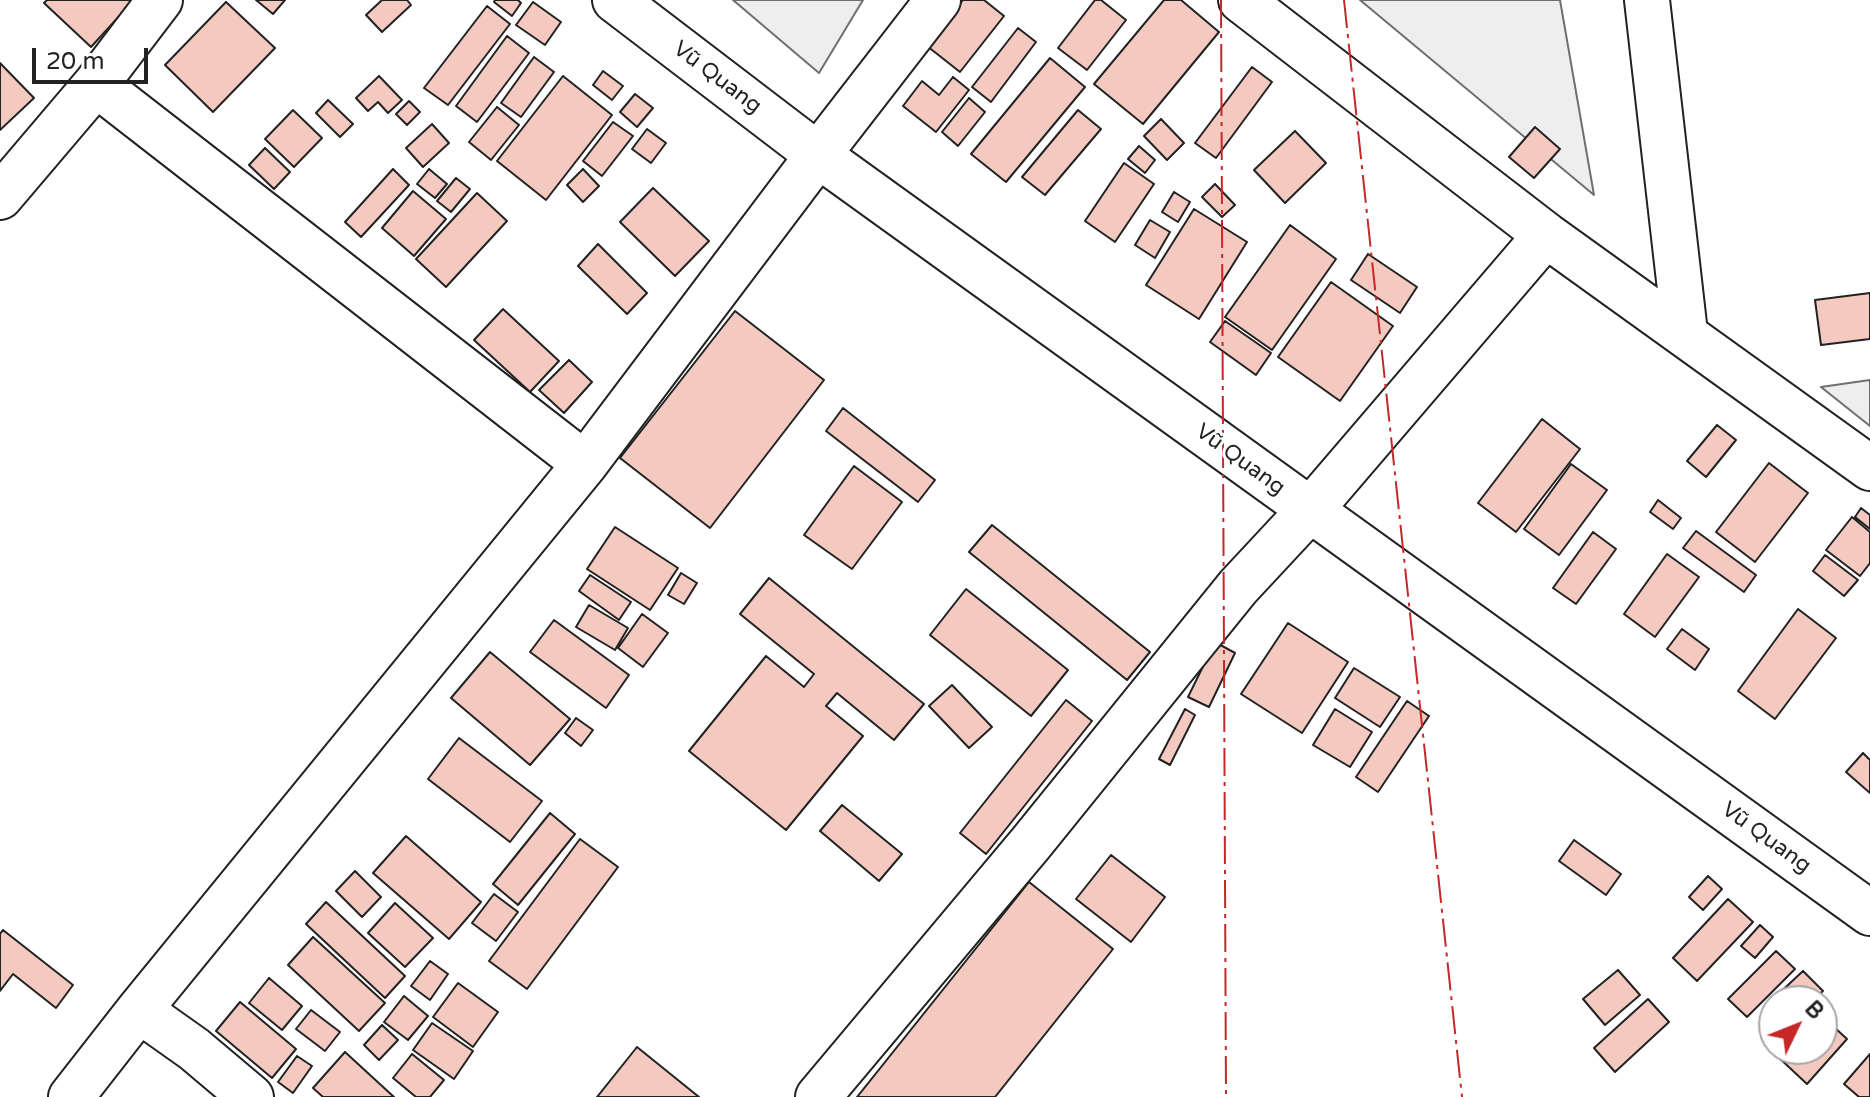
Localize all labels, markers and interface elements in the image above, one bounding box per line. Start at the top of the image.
scale bar [36,32,152,82]
street label: Vũ Quang [667,36,767,120]
text: 20 m [46,47,104,76]
street label: Vũ Quang [1190,419,1290,501]
street label: Vũ Quang [1716,797,1816,879]
north arrow [1758,985,1838,1065]
text: B [1799,996,1829,1024]

